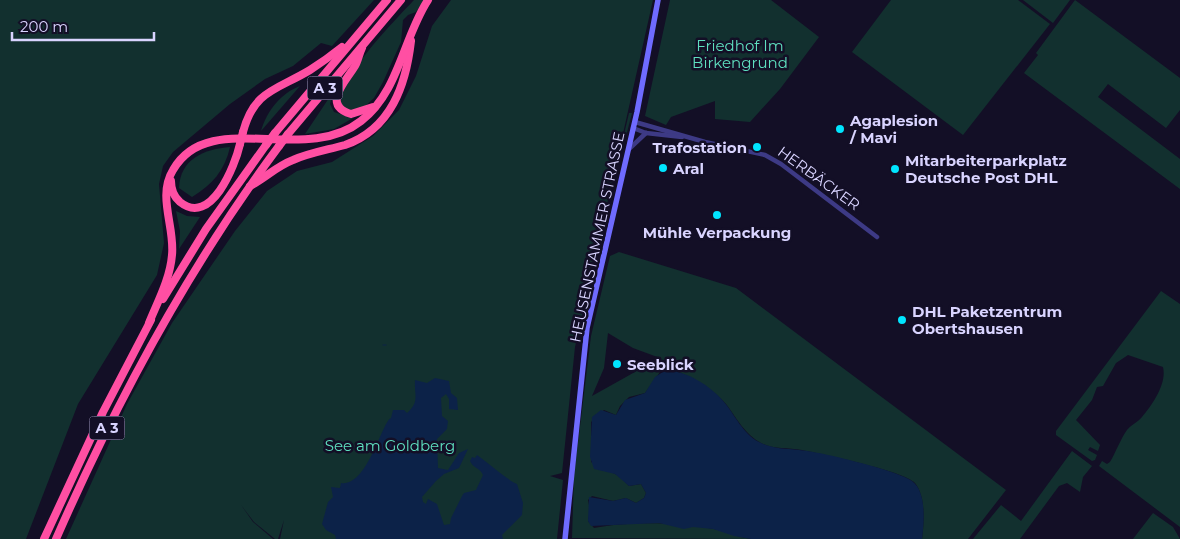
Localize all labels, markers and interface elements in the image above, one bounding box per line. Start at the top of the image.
scale bar [12,10,155,42]
text: 200 m [20,17,68,36]
park label: Friedhof Im Birkengrund [692,36,788,72]
road number: A 3 [308,76,342,100]
place label: Agaplesion / Mavi [849,111,938,147]
marker: Agaplesion / Mavi [834,123,846,135]
street label: HEUSENSTAMMER STRASSE [565,130,629,344]
place label: Trafostation [653,138,747,157]
marker: Trafostation [751,141,763,153]
street label: HERBÄCKER [774,142,864,214]
place label: Mitarbeiterparkplatz Deutsche Post DHL [905,151,1067,187]
place label: Aral [672,159,704,178]
marker: Aral [657,162,669,174]
marker: Mitarbeiterparkplatz Deutsche Post DHL [889,163,901,175]
marker: Mühle Verpackung [711,209,723,221]
place label: Mühle Verpackung [643,223,791,242]
place label: DHL Paketzentrum Obertshausen [912,302,1062,338]
marker: DHL Paketzentrum Obertshausen [896,314,908,326]
place label: Seeblick [627,355,694,374]
marker: Seeblick [611,358,623,370]
road number: A 3 [90,416,124,439]
park label: See am Goldberg [325,436,455,455]

